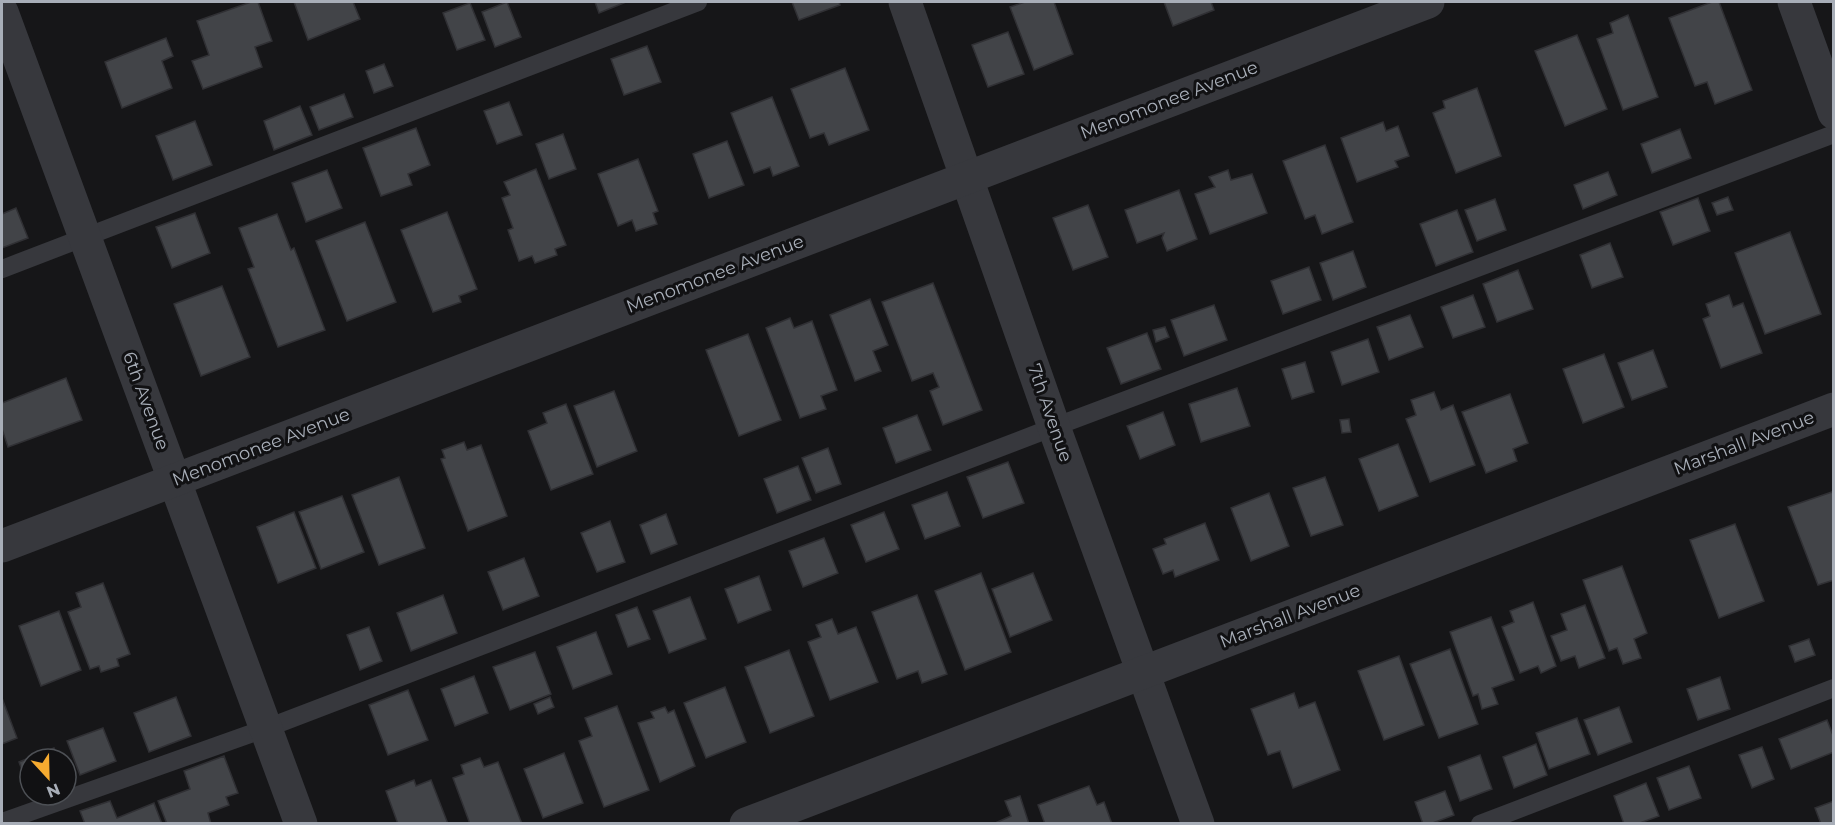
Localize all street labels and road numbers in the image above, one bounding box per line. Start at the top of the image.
street label: Menomonee Avenue [1077,56,1261,144]
street label: Menomonee Avenue [623,230,807,318]
street label: 6th Avenue [118,349,174,453]
street label: 7th Avenue [1023,361,1077,465]
street label: Menomonee Avenue [169,403,353,491]
street label: Marshall Avenue [1671,406,1818,480]
street label: Marshall Avenue [1217,579,1364,653]

